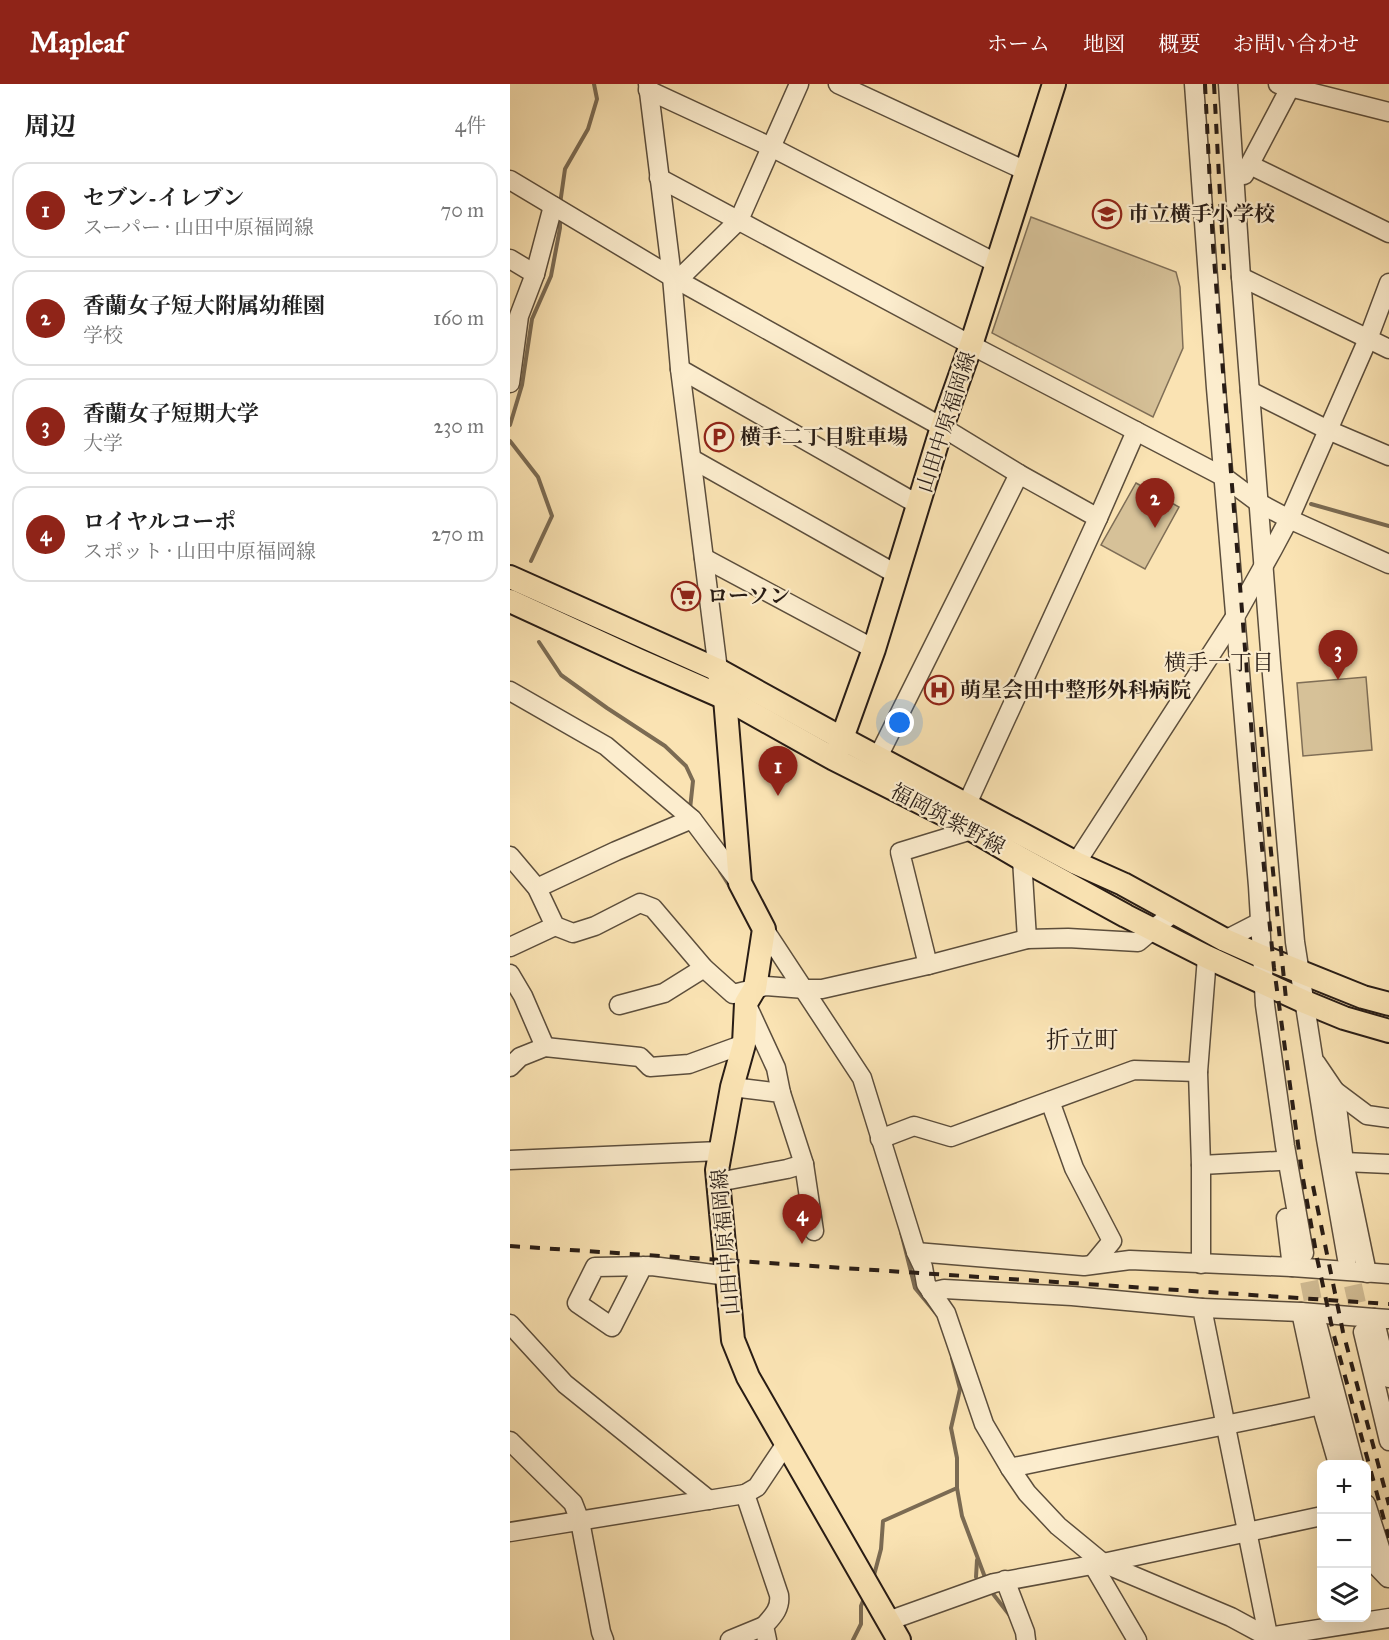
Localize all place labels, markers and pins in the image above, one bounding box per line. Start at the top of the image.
school or university icon: 市立横手小学校 [1091,198,1123,230]
place label: 市立横手小学校 [1128,201,1275,227]
parking icon: 横手二丁目駐車場 [703,421,735,453]
place label: 横手二丁目駐車場 [740,424,908,450]
pin: 2 [1136,478,1174,528]
supermarket icon: ローソン [670,580,702,612]
place label: ローソン [707,583,790,609]
pin: 3 [1318,630,1358,680]
hospital icon: 萌星会田中整形外科病院 [923,674,955,706]
place label: 萌星会田中整形外科病院 [960,677,1191,703]
pin: 1 [758,746,798,796]
pin: 4 [782,1194,822,1244]

